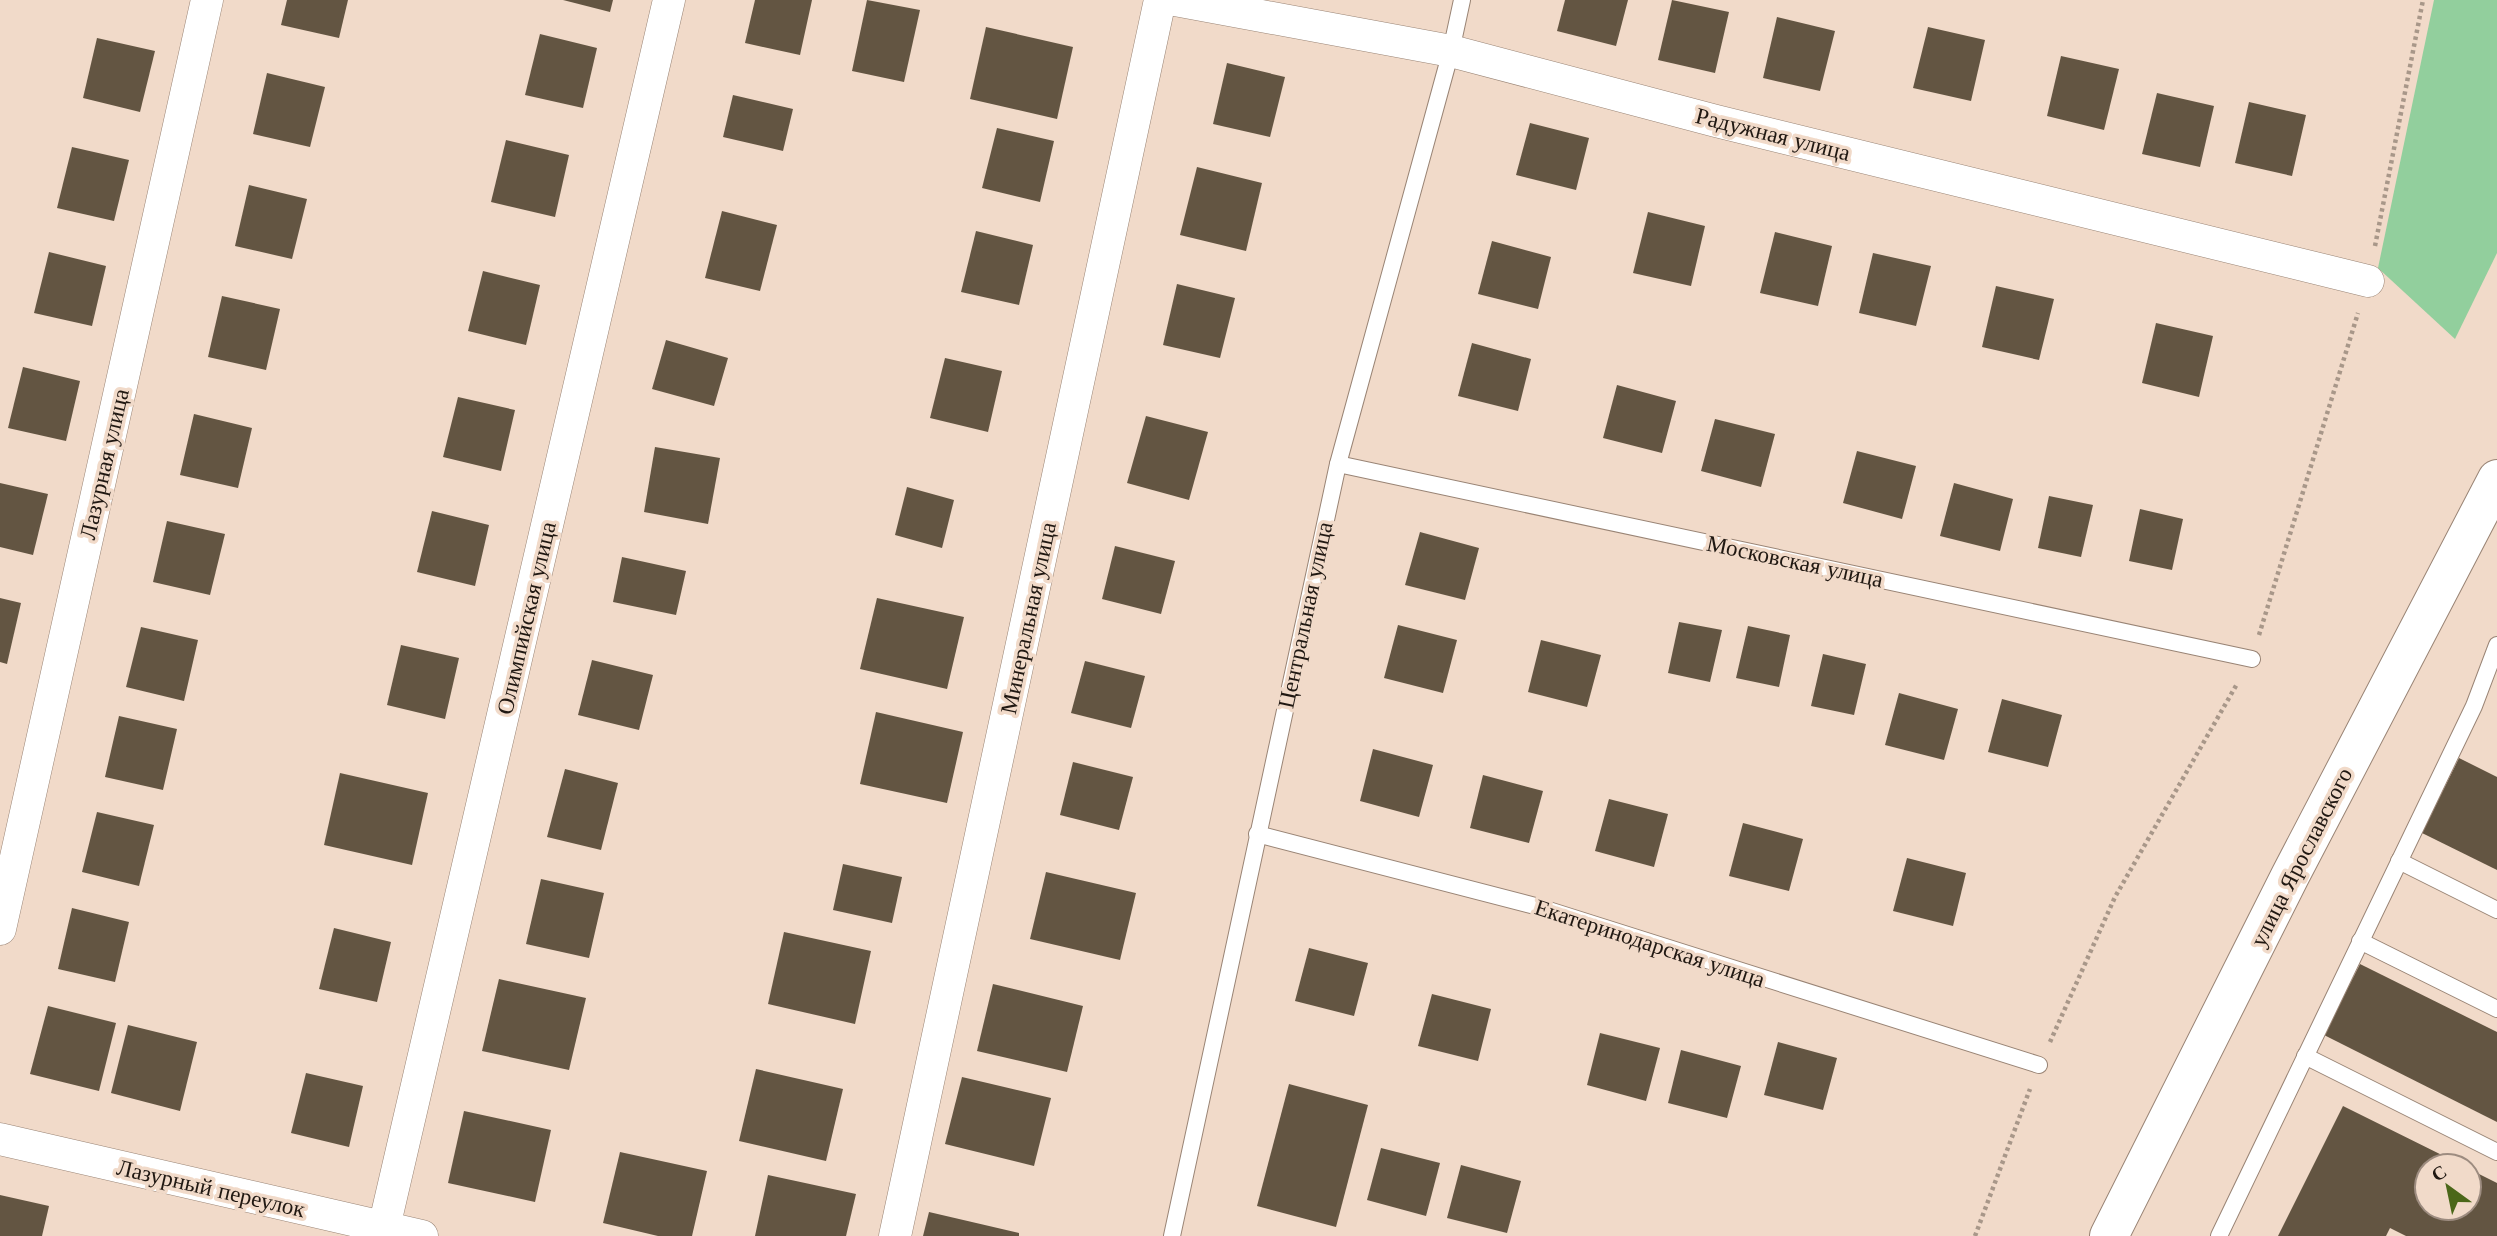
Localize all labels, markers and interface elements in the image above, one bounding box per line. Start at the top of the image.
street label: Радужная улица [1693,101,1853,167]
street label: Лазурная улица [73,386,135,542]
street label: Олимпийская улица [490,519,562,717]
street label: Минеральная улица [994,519,1062,717]
street label: Центральная улица [1272,519,1338,711]
street label: Московская улица [1704,529,1886,593]
street label: улица Ярославского [2244,763,2358,951]
street label: Екатеринодарская улица [1531,893,1769,993]
north arrow [2413,1152,2483,1222]
street label: Лазурный переулок [114,1153,309,1223]
text: С [2427,1160,2451,1187]

